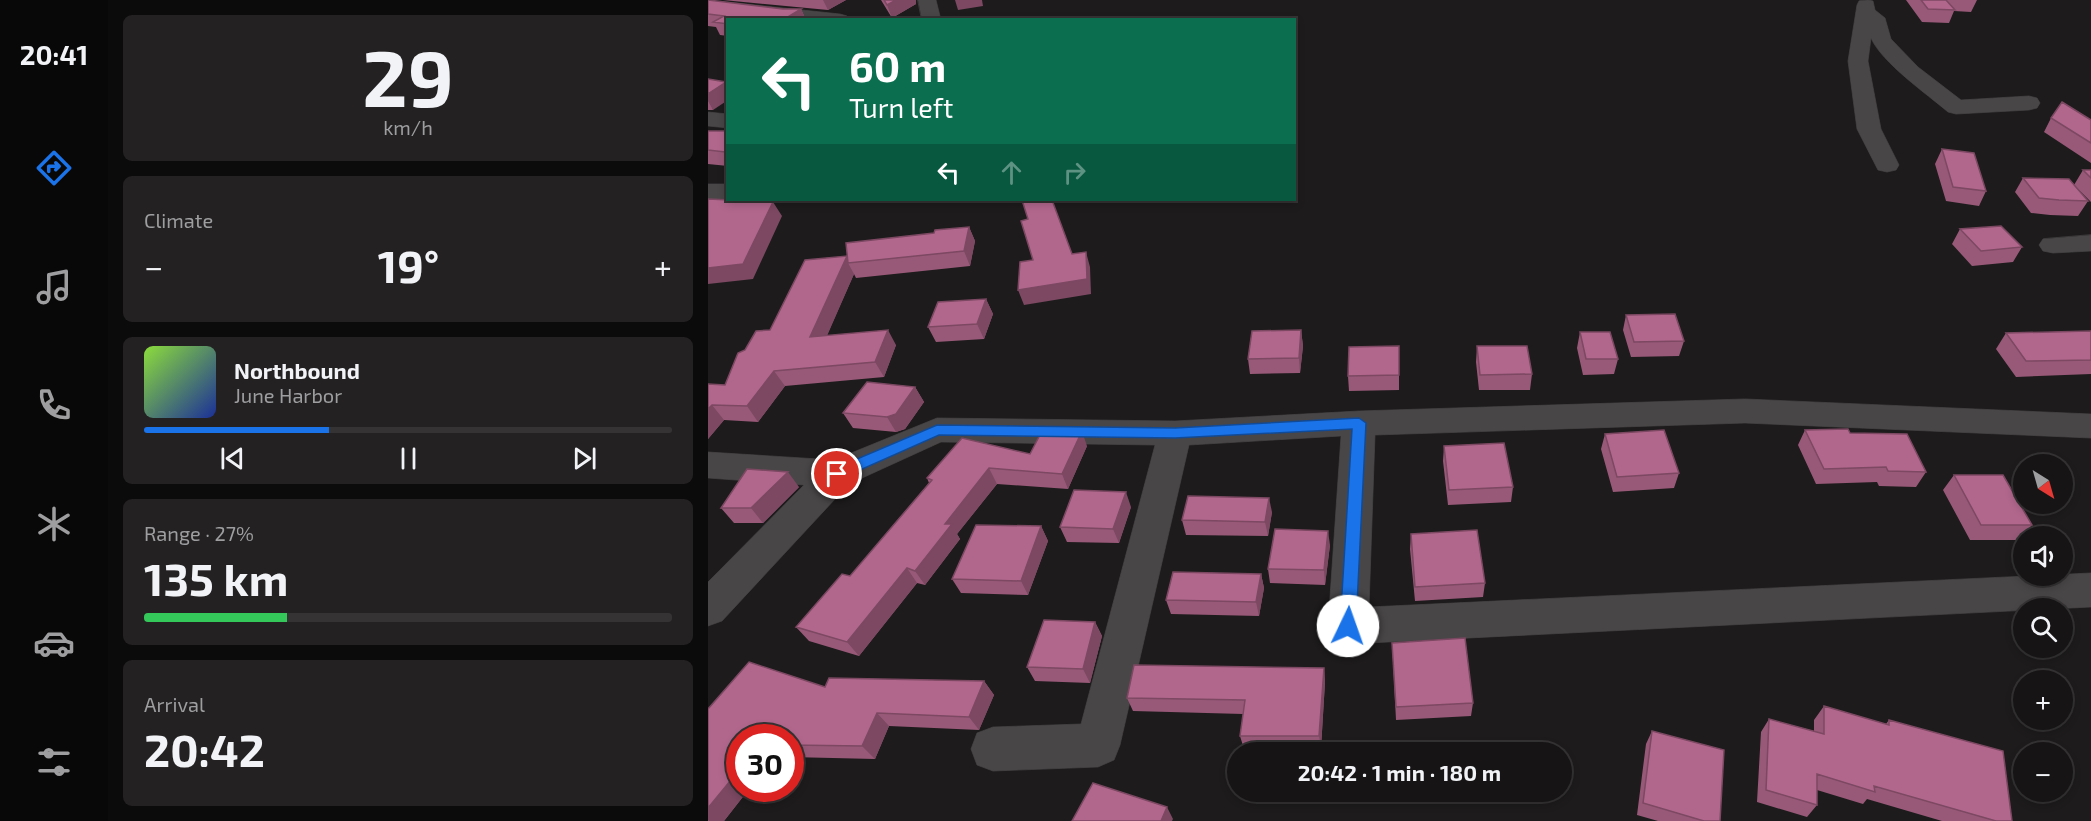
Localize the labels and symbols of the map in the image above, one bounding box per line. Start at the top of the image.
pin [811,448,862,499]
north arrow [2013,454,2073,514]
position arrow [1316,594,1380,658]
speed limit sign: 30 [726,724,804,802]

